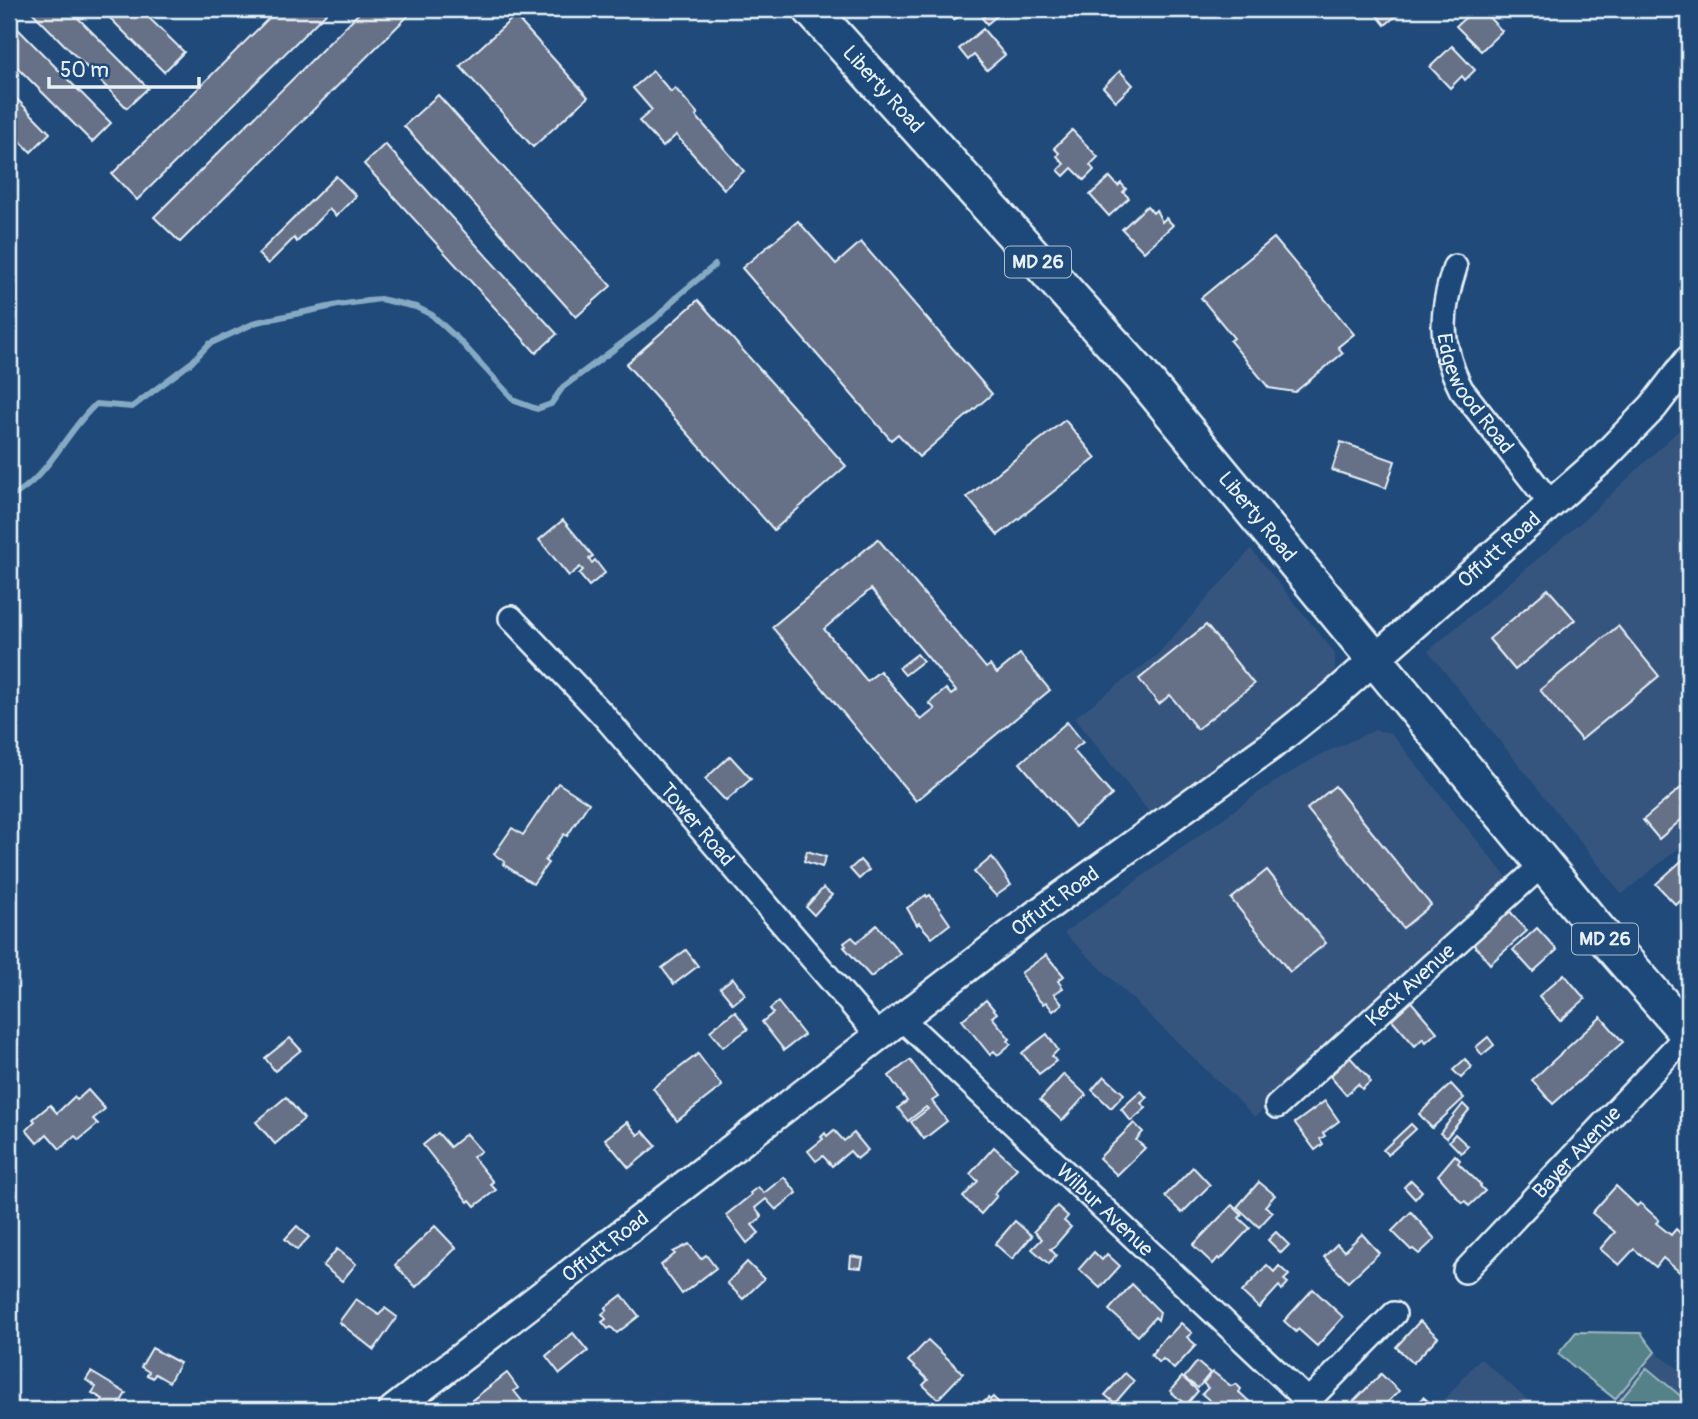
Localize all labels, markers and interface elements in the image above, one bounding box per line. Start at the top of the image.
street label: Liberty Road [837,40,930,139]
scale bar [49,46,200,90]
text: 50 m [60,57,109,84]
road number: MD 26 [1005,246,1071,278]
street label: Edgewood Road [1431,332,1520,459]
street label: Liberty Road [1212,466,1303,567]
street label: Offutt Road [1452,506,1547,594]
street label: Tower Road [654,777,741,872]
street label: Offutt Road [1005,860,1104,942]
road number: MD 26 [1572,923,1638,954]
street label: Keck Avenue [1360,937,1461,1032]
street label: Bayer Avenue [1527,1100,1627,1204]
street label: Wilbur Avenue [1050,1157,1160,1263]
street label: Offutt Road [556,1204,654,1288]

